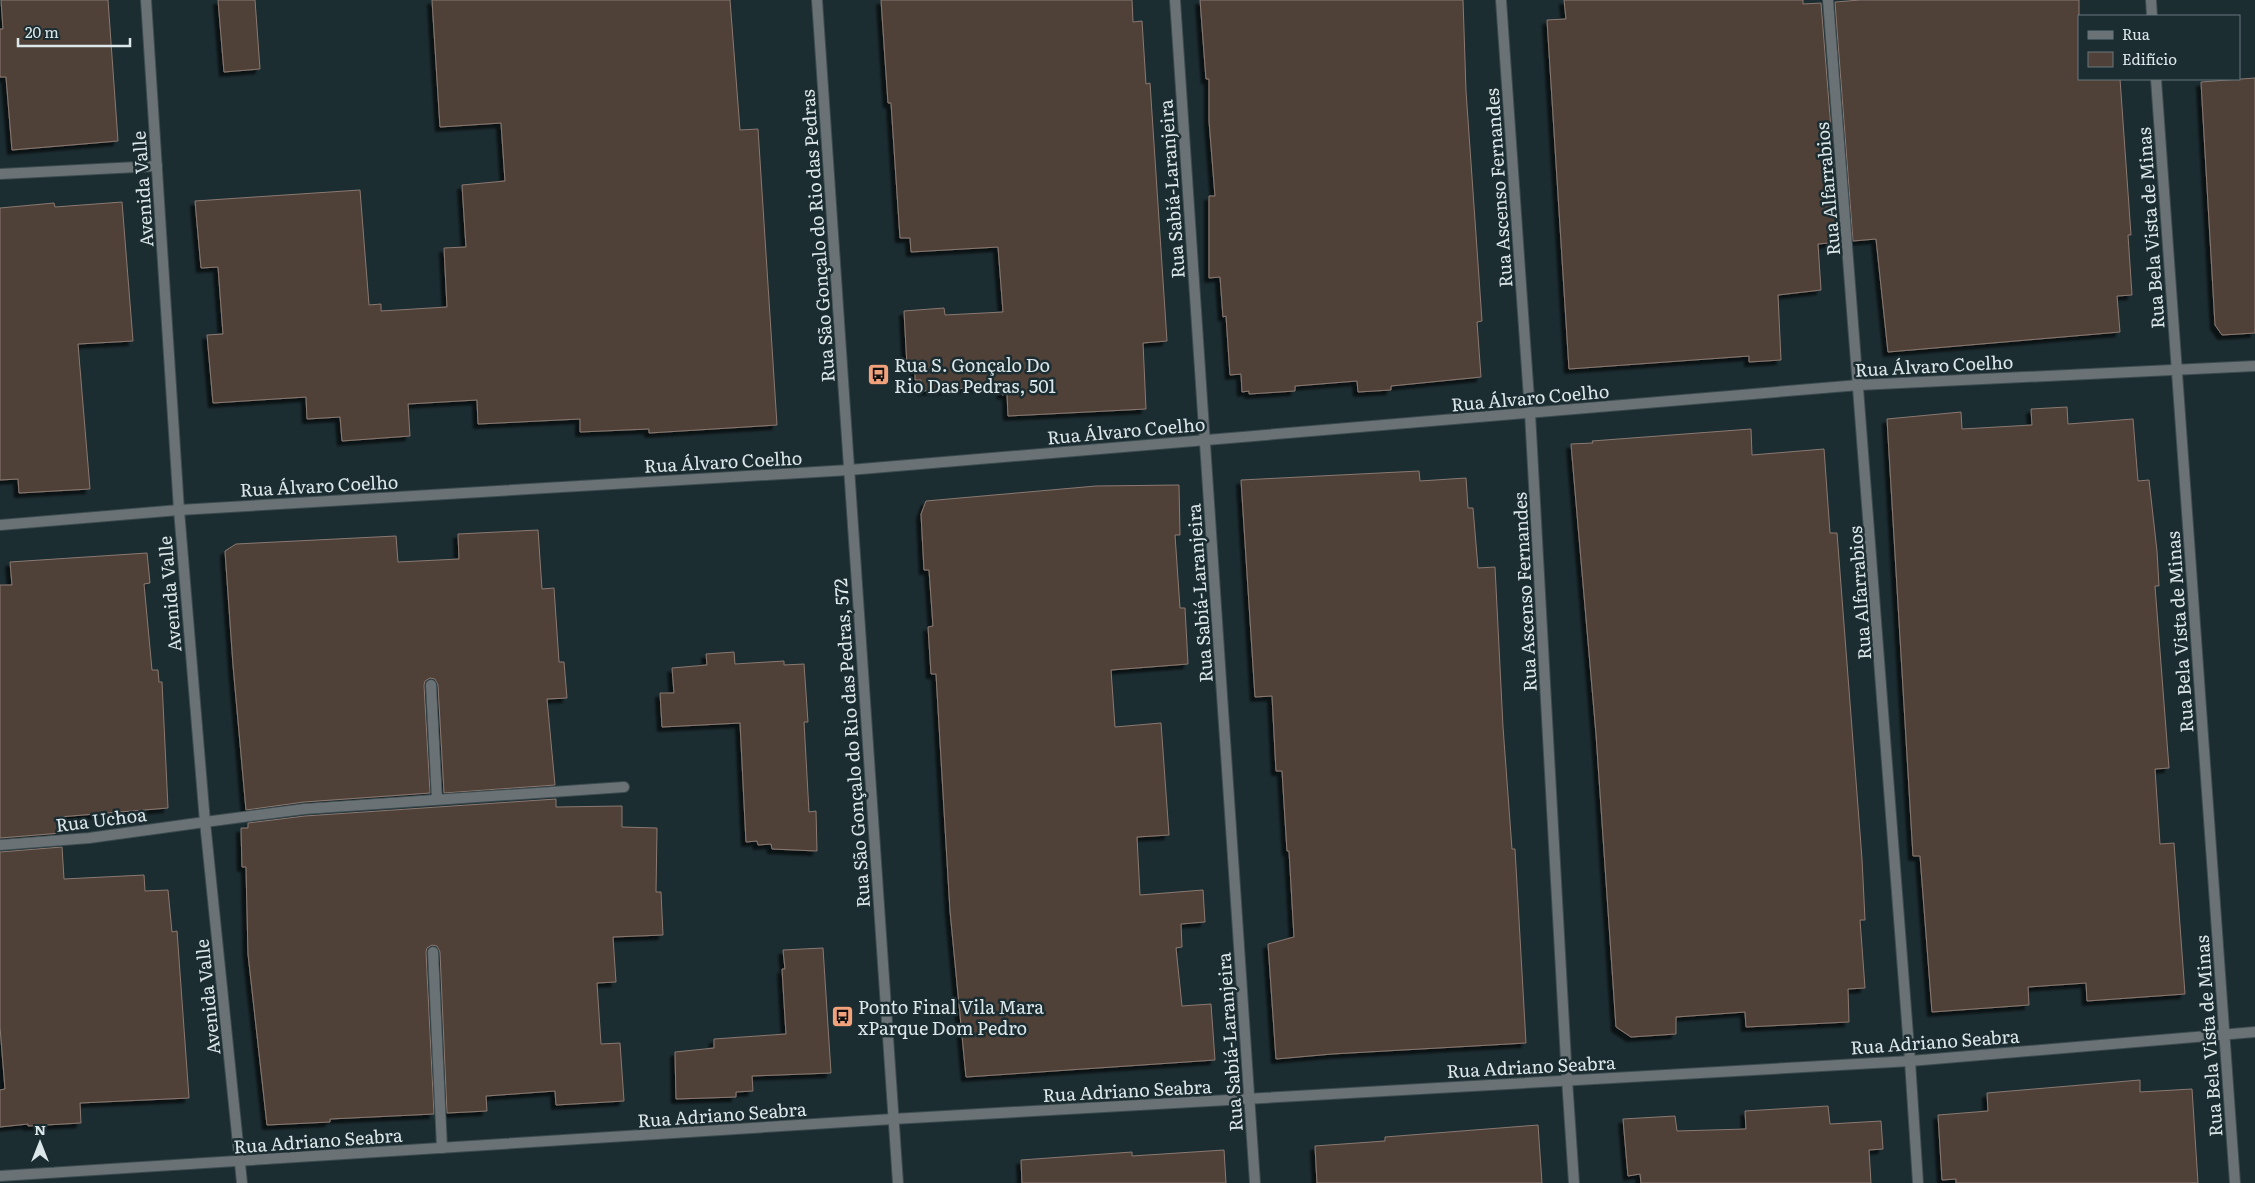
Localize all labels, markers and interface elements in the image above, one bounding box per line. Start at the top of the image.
scale bar [18,15,130,47]
legend [2078,15,2240,80]
text: 20 m [25,20,59,43]
text: Rua [2122,22,2151,45]
text: Edifício [2122,47,2177,70]
street label: Rua Ascenso Fernandes [1478,87,1518,289]
street label: Rua São Gonçalo do Rio das Pedras [793,89,841,383]
street label: Rua Sabiá-Laranjeira [1151,98,1191,279]
street label: Rua Alfarrabios [1808,121,1846,257]
street label: Rua Bela Vista de Minas [2129,126,2171,330]
street label: Avenida Valle [124,130,160,248]
street label: Rua Álvaro Coelho [1854,347,2014,383]
place label: Rua S. Gonçalo Do Rio Das Pedras, 501 [894,351,1056,399]
bus stop icon: Rua S. Gonçalo Do Rio Das Pedras, 501 [866,362,890,386]
street label: Rua Álvaro Coelho [1450,377,1610,417]
street label: Rua Álvaro Coelho [1046,410,1206,450]
street label: Rua Álvaro Coelho [643,443,803,479]
street label: Rua Álvaro Coelho [239,467,399,503]
street label: Rua Ascenso Fernandes [1505,492,1543,692]
street label: Rua Sabiá-Laranjeira [1179,502,1219,683]
street label: Rua Alfarrabios [1841,525,1877,661]
street label: Rua Bela Vista de Minas [2158,530,2200,734]
street label: Avenida Valle [150,535,188,653]
street label: Rua São Gonçalo do Rio das Pedras, 572 [826,577,876,909]
street label: Rua Uchoa [54,800,148,838]
street label: Rua Bela Vista de Minas [2187,934,2229,1138]
street label: Avenida Valle [188,938,226,1056]
street label: Rua Sabiá-Laranjeira [1209,951,1249,1132]
place label: Ponto Final Vila Mara xParque Dom Pedro [858,993,1044,1041]
bus stop icon: Ponto Final Vila Mara xParque Dom Pedro [830,1004,854,1028]
street label: Rua Adriano Seabra [1850,1022,2021,1060]
street label: Rua Adriano Seabra [1446,1048,1616,1084]
street label: Rua Adriano Seabra [1042,1072,1212,1108]
street label: Rua Adriano Seabra [637,1095,808,1133]
north arrow [15,1118,65,1168]
text: N [34,1119,46,1139]
street label: Rua Adriano Seabra [233,1121,404,1159]

